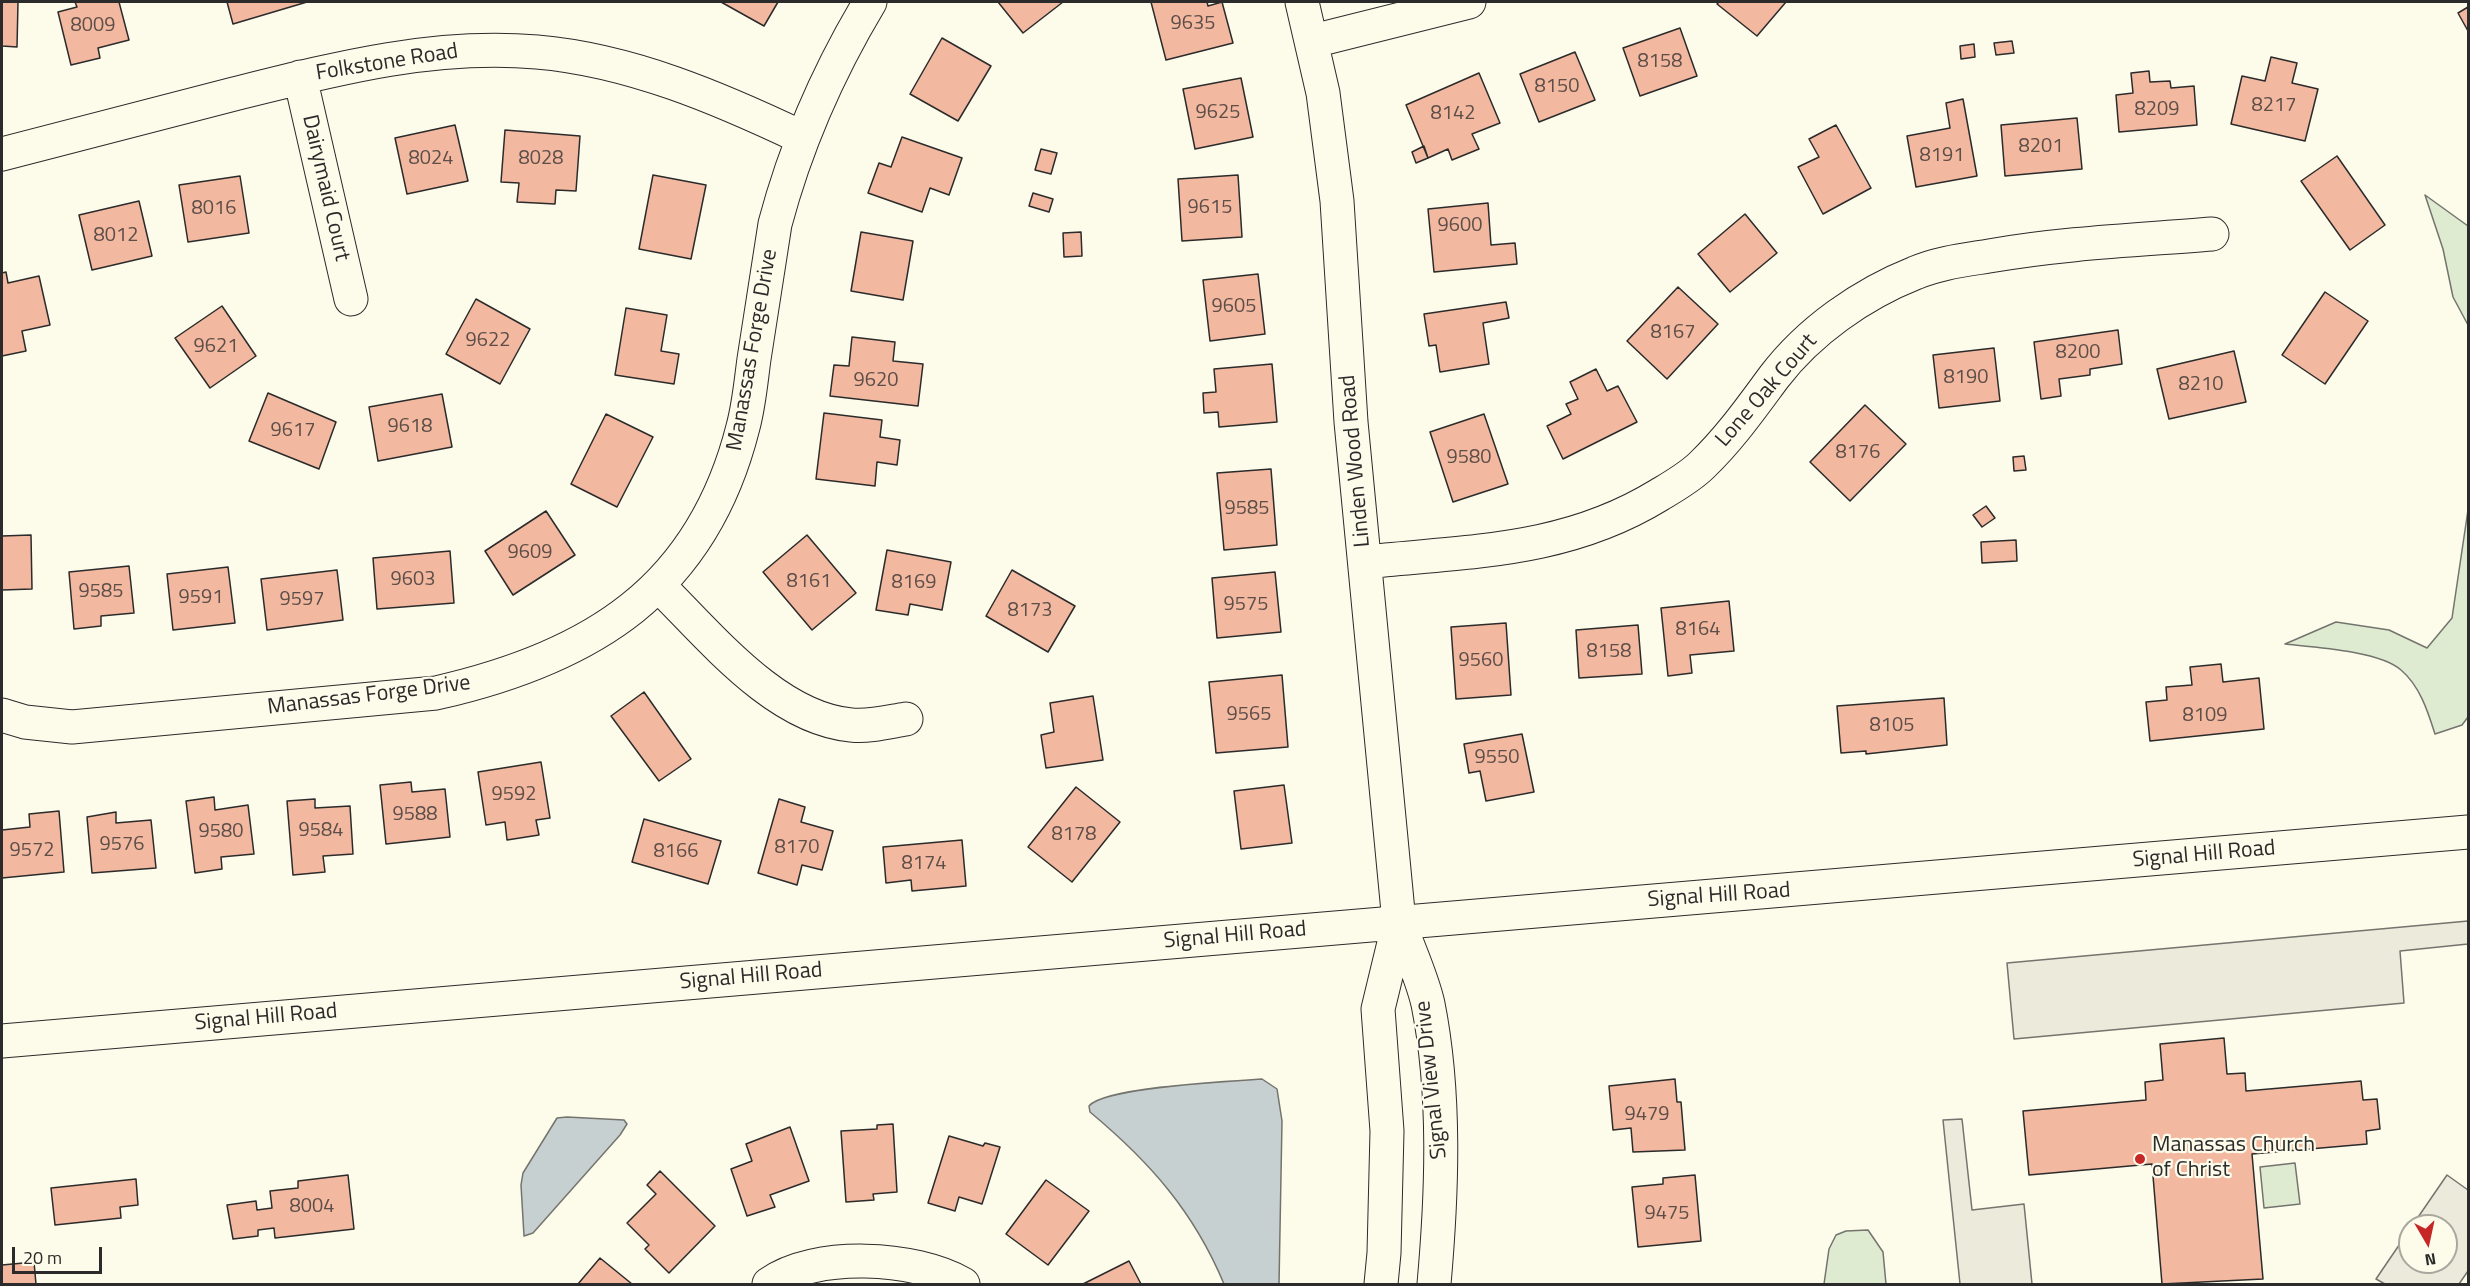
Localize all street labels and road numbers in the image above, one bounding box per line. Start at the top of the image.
street label: Folkstone Road [314,39,460,87]
street label: Dairymaid Court [295,112,355,264]
street label: Manassas Forge Drive [722,247,784,453]
street label: Lone Oak Court [1711,329,1823,453]
street label: Linden Wood Road [1335,374,1377,548]
street label: Manassas Forge Drive [266,670,472,722]
street label: Signal Hill Road [2132,836,2276,874]
street label: Signal Hill Road [1647,878,1791,914]
street label: Signal Hill Road [1163,917,1307,955]
street label: Signal Hill Road [679,958,823,996]
street label: Signal Hill Road [194,999,338,1037]
street label: Signal View Drive [1411,999,1453,1161]

